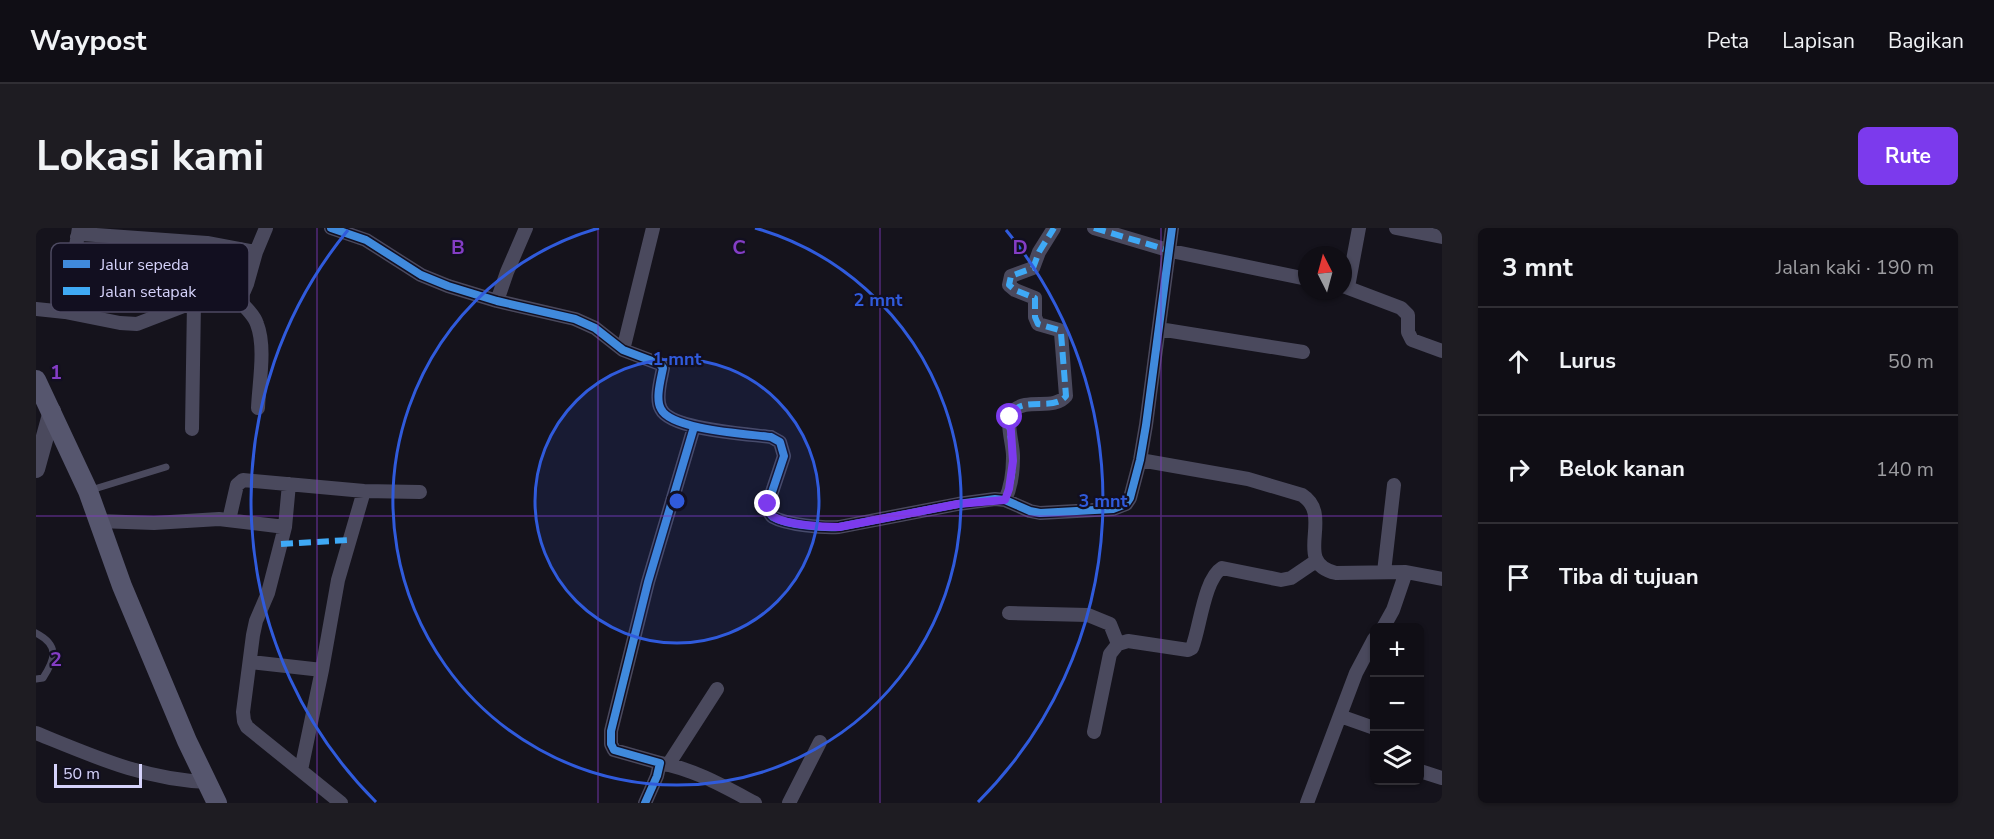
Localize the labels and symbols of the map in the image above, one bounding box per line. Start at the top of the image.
text: B [451,234,465,261]
text: C [732,234,746,261]
text: D [1012,234,1028,261]
legend [51,243,249,312]
north arrow [1298,246,1352,300]
text: Jalur sepeda [99,254,189,276]
text: Jalan setapak [99,281,197,303]
text: 2 mnt [854,288,903,312]
text: 1 mnt [653,347,702,371]
text: 1 [50,359,62,386]
route start [996,403,1022,429]
text: 3 mnt [1079,489,1128,513]
route end [754,490,780,516]
centre of rings [667,491,687,511]
text: 2 [50,646,62,673]
scale bar [54,761,142,788]

